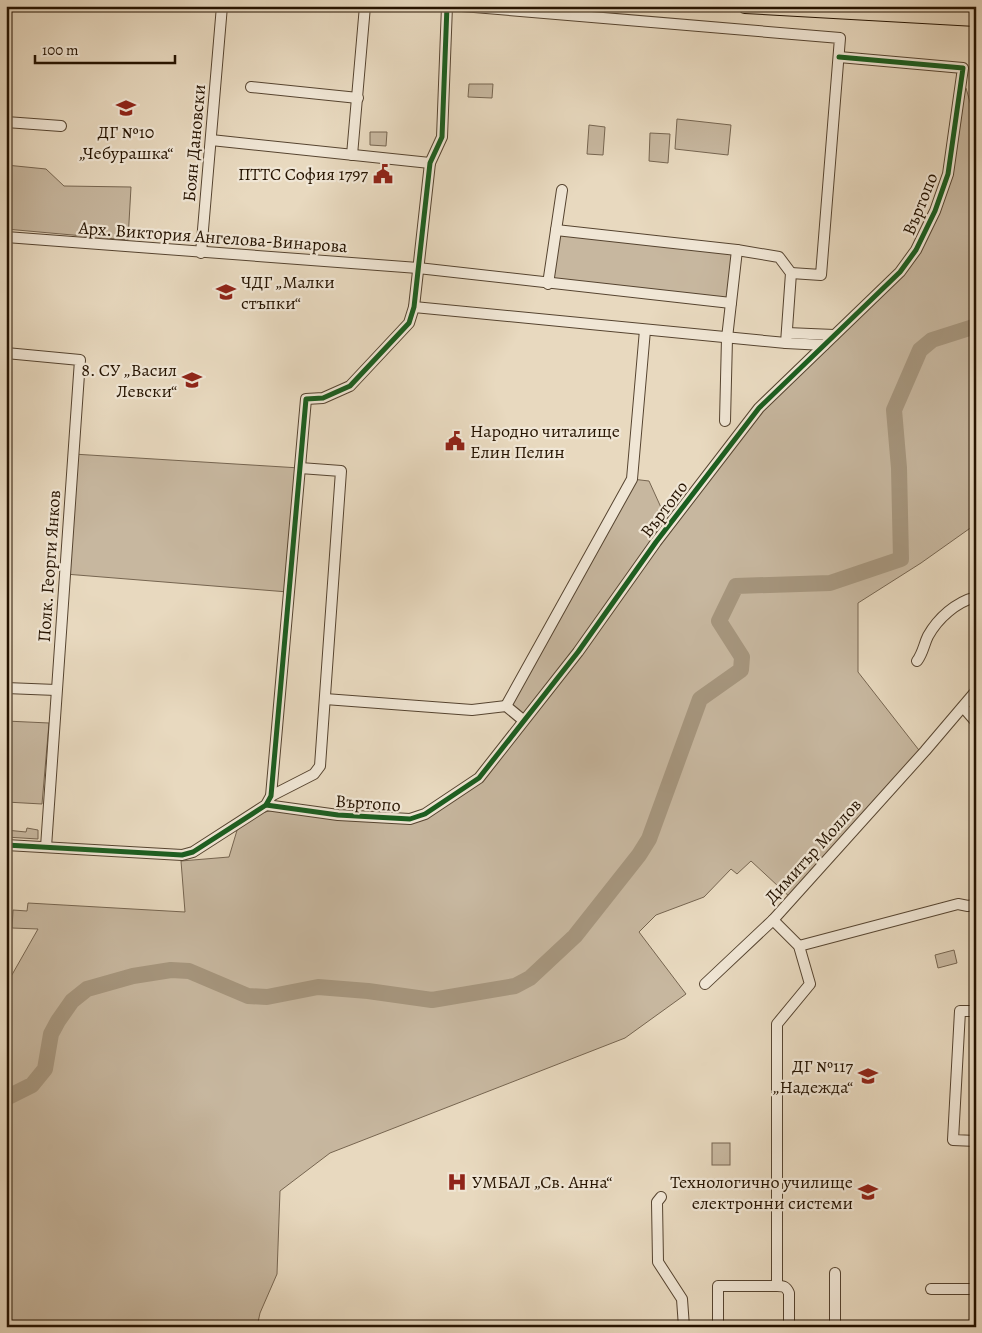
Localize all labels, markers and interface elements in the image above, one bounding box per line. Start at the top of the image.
scale bar [35,32,175,64]
text: 100 m [42,40,79,60]
street label: Боян Дановски [177,83,211,203]
school or university icon: ДГ №10 „Чебурашка“ [115,97,137,119]
place label: ДГ №10 „Чебурашка“ [79,120,173,165]
place label: ПТТС София 1797 [238,162,368,186]
public building icon: ПТТС София 1797 [372,163,394,185]
street label: Въртопо [897,169,943,239]
street label: Арх. Виктория Ангелова-Винарова [77,216,349,258]
place label: ЧДГ „Малки стъпки“ [241,270,335,315]
school or university icon: ЧДГ „Малки стъпки“ [215,281,237,303]
place label: 8. СУ „Васил Левски“ [81,358,177,403]
school or university icon: 8. СУ „Васил Левски“ [181,369,203,391]
place label: Народно читалище Елин Пелин [470,419,620,464]
public building icon: Народно читалище Елин Пелин [444,430,466,452]
street label: Въртопо [635,476,693,542]
street label: Полк. Георги Янков [32,489,66,643]
street label: Въртопо [335,789,401,817]
street label: Димитър Моллов [759,793,867,909]
place label: ДГ №117 „Надежда“ [772,1054,853,1099]
school or university icon: ДГ №117 „Надежда“ [857,1065,879,1087]
place label: УМБАЛ „Св. Анна“ [472,1170,612,1194]
place label: Технологично училище електронни системи [670,1170,853,1215]
hospital icon: УМБАЛ „Св. Анна“ [446,1171,468,1193]
school or university icon: Технологично училище електронни системи [857,1181,879,1203]

